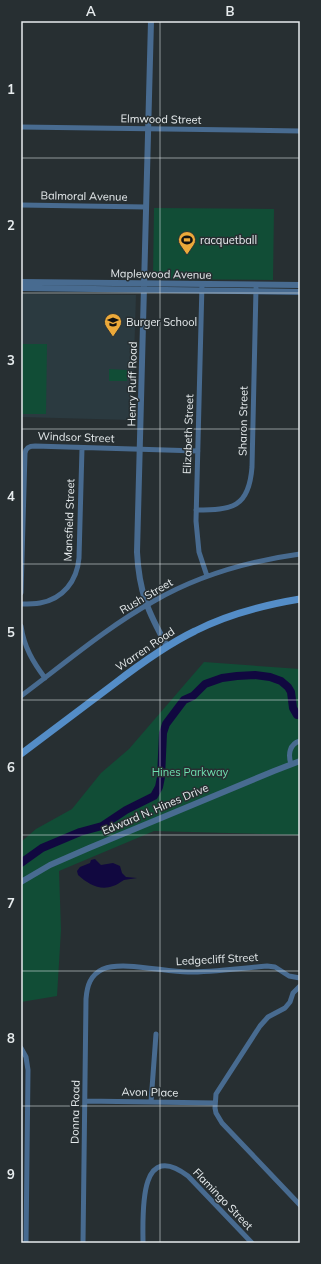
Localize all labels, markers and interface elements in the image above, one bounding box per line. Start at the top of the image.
text: A [86,3,96,19]
text: B [226,3,235,19]
text: 1 [7,81,15,97]
street label: Elmwood Street [121,111,202,127]
street label: Balmoral Avenue [40,188,128,204]
text: 2 [7,217,15,233]
sports icon: racquetball [177,230,197,255]
place label: racquetball [200,233,257,247]
street label: Maplewood Avenue [110,266,212,282]
school or university icon: Burger School [103,312,123,337]
place label: Burger School [126,315,197,329]
street label: Henry Ruff Road [124,341,140,427]
text: 3 [7,352,15,368]
street label: Sharon Street [235,386,251,456]
street label: Elizabeth Street [180,394,196,474]
street label: Windsor Street [37,429,115,445]
street label: Mansfield Street [61,478,77,562]
text: 4 [7,488,15,504]
street label: Rush Street [117,575,175,617]
text: 5 [7,624,15,640]
street label: Warren Road [113,624,177,674]
text: 6 [7,759,15,775]
park label: Hines Parkway [152,765,228,779]
street label: Edward N. Hines Drive [100,780,210,838]
text: 7 [7,895,15,911]
street label: Ledgecliff Street [176,950,259,968]
text: 8 [7,1030,15,1046]
street label: Donna Road [67,1080,83,1144]
street label: Avon Place [121,1085,179,1099]
street label: Flamingo Street [190,1165,256,1233]
text: 9 [7,1166,15,1182]

